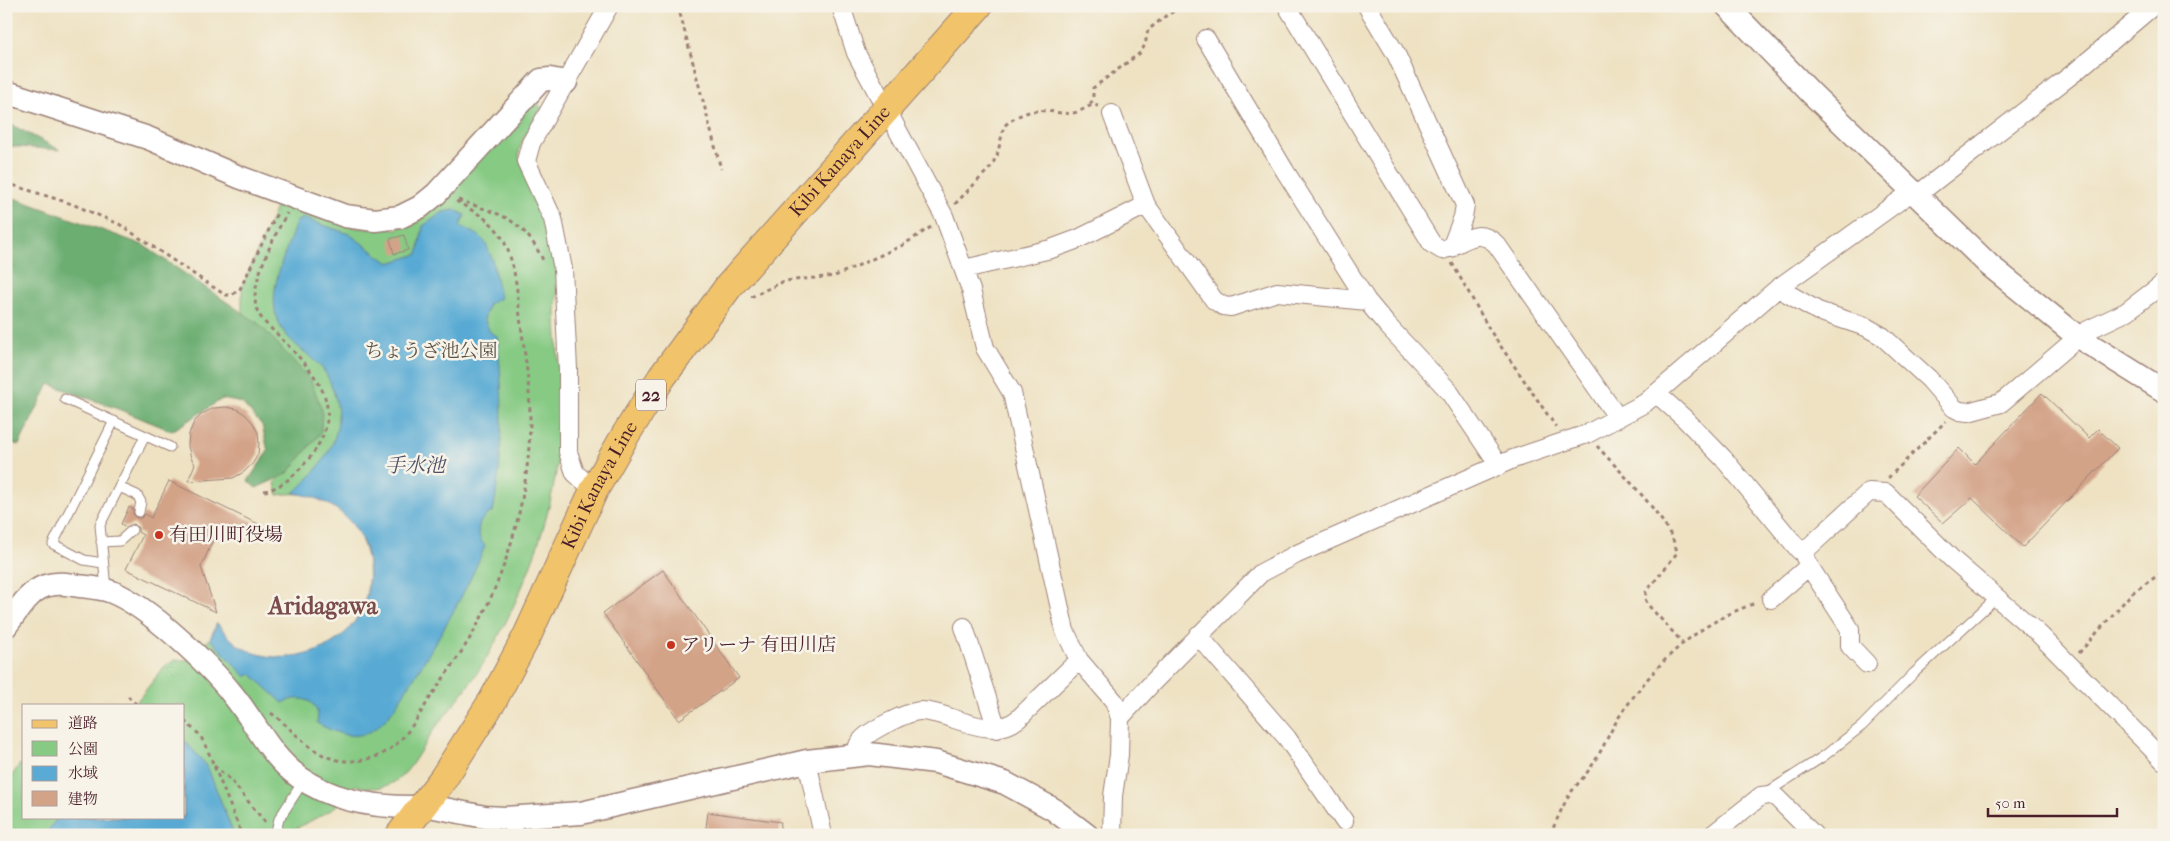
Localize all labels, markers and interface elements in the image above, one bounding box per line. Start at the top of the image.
street label: Kibi Kanaya Line [785,101,895,221]
park label: ちょうざ池公園 [364,340,498,362]
road number: 22 [636,380,666,410]
street label: Kibi Kanaya Line [557,417,642,553]
water label: 手水池 [385,454,447,477]
place label: 有田川町役場 [169,524,283,546]
marker: 有田川町役場 [153,529,165,541]
district label: Aridagawa [267,592,378,620]
place label: アリーナ 有田川店 [681,634,836,656]
marker: アリーナ 有田川店 [665,639,677,651]
legend [22,704,185,818]
text: 道路 [68,714,98,732]
text: 公園 [68,740,98,758]
text: 水域 [68,764,98,782]
scale bar [1988,786,2116,818]
text: 建物 [68,790,98,808]
text: 50 m [1995,794,2026,812]

